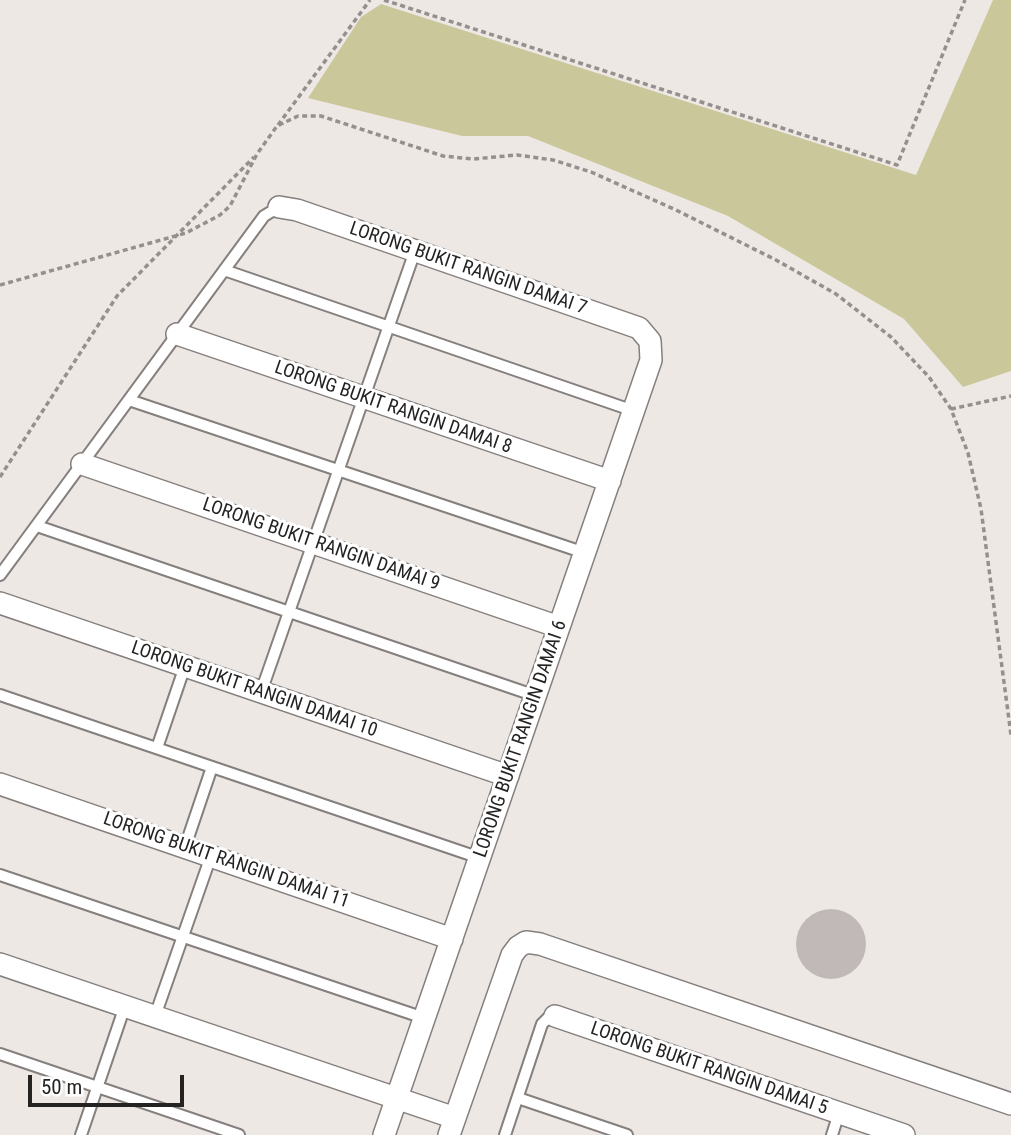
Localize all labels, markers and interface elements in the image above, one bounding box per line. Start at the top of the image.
street label: LORONG BUKIT RANGIN DAMAI 7 [346,218,590,320]
street label: LORONG BUKIT RANGIN DAMAI 8 [271,357,515,459]
street label: LORONG BUKIT RANGIN DAMAI 9 [199,494,443,596]
street label: LORONG BUKIT RANGIN DAMAI 6 [470,617,572,861]
street label: LORONG BUKIT RANGIN DAMAI 10 [128,637,380,743]
street label: LORONG BUKIT RANGIN DAMAI 11 [100,808,352,914]
street label: LORONG BUKIT RANGIN DAMAI 5 [587,1018,831,1120]
scale bar [32,1062,187,1106]
text: 50 m [41,1075,82,1099]

